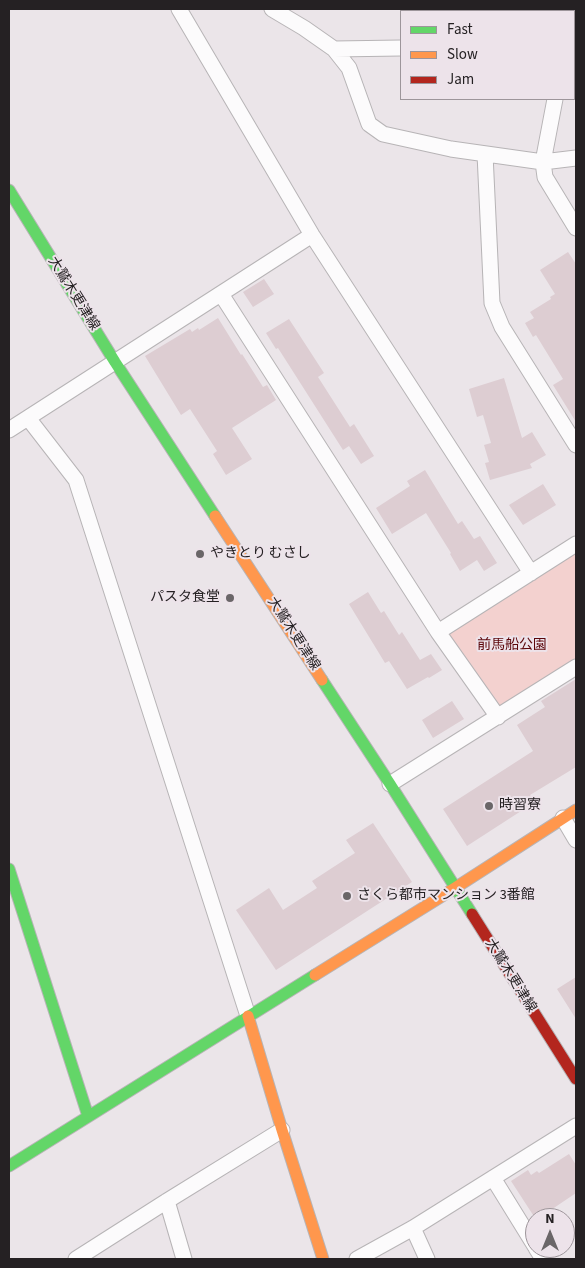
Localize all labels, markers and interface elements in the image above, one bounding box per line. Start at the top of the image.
legend [400,10,575,100]
text: Fast [447,19,473,40]
text: Slow [447,44,478,65]
text: Jam [447,69,474,90]
street label: 大鷲木更津線 [44,254,102,334]
place label: やきとり むさし [210,546,311,562]
marker: やきとり むさし [194,548,206,560]
place label: パスタ食堂 [150,590,220,606]
marker: パスタ食堂 [224,592,236,604]
street label: 大鷲木更津線 [263,594,323,674]
park label: 前馬船公園 [477,638,547,654]
place label: 時習寮 [499,798,541,814]
marker: 時習寮 [483,800,495,812]
place label: さくら都市マンション 3番館 [357,888,535,904]
marker: さくら都市マンション 3番館 [341,890,353,902]
street label: 大鷲木更津線 [481,936,539,1016]
north arrow [525,1208,575,1258]
text: N [545,1209,555,1229]

